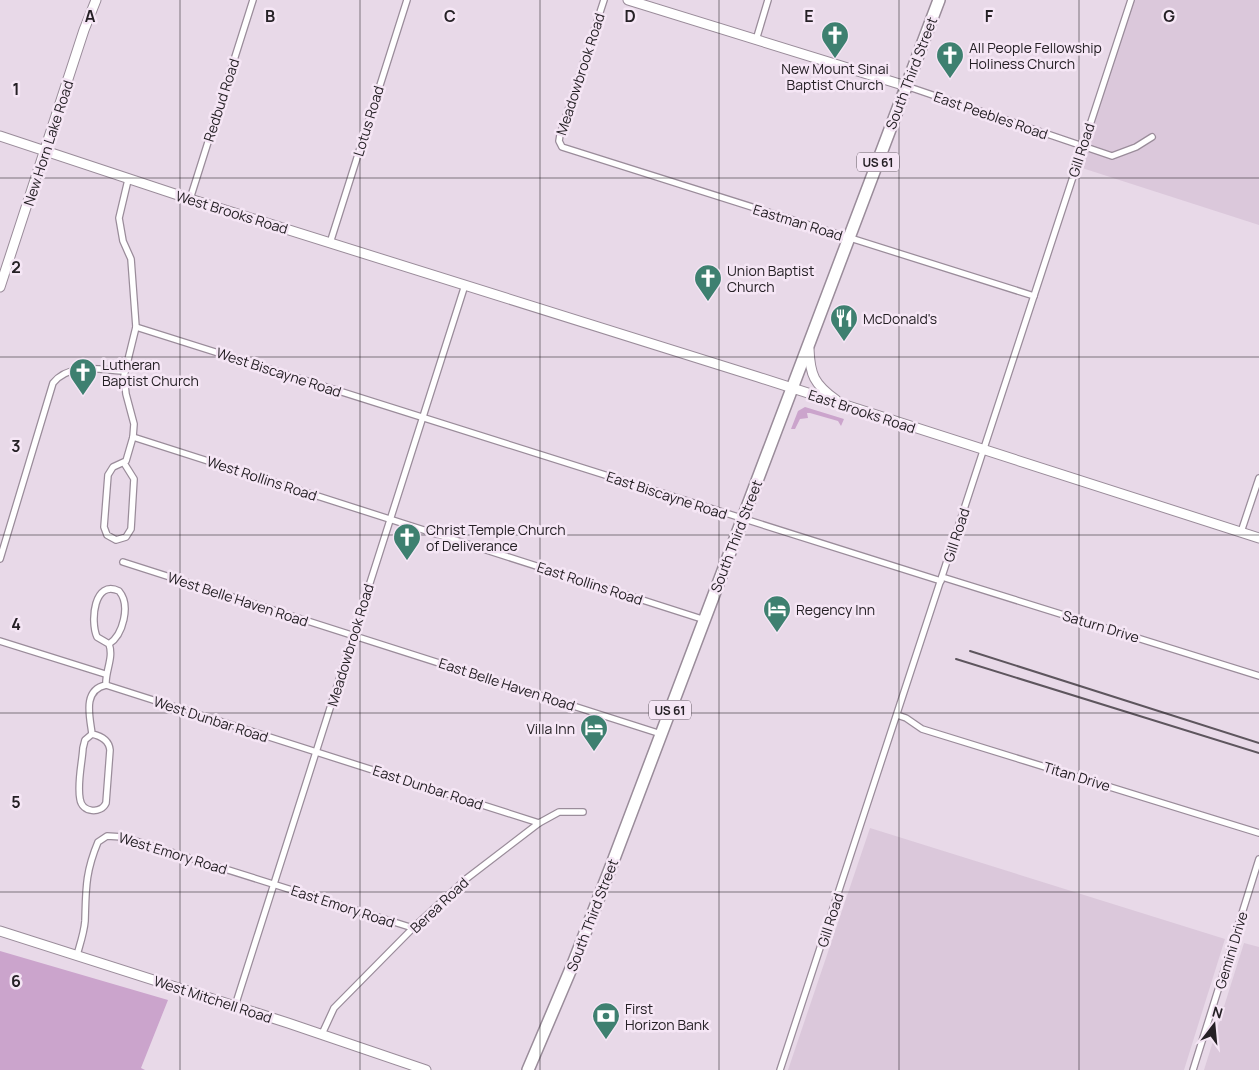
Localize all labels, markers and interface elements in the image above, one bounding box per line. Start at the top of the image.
text: A [85,5,96,27]
text: B [265,5,275,27]
text: C [444,5,456,27]
text: D [624,5,636,27]
text: E [804,5,814,27]
text: F [985,5,994,27]
text: G [1163,5,1175,27]
street label: Meadowbrook Road [551,11,609,137]
street label: South Third Street [881,14,941,132]
church icon: New Mount Sinai Baptist Church [820,20,850,59]
place label: All People Fellowship Holiness Church [969,38,1102,73]
church icon: All People Fellowship Holiness Church [935,40,965,79]
street label: Redbud Road [199,56,243,144]
place label: New Mount Sinai Baptist Church [781,59,889,94]
text: 1 [12,78,20,100]
street label: New Horn Lake Road [19,78,77,208]
street label: Lotus Road [348,83,388,159]
street label: East Peebles Road [931,87,1051,143]
street label: Gill Road [1063,121,1099,179]
road number: US 61 [857,152,899,172]
street label: West Brooks Road [174,186,290,238]
street label: Eastman Road [751,199,845,245]
text: 2 [11,256,21,278]
place label: Union Baptist Church [727,261,815,296]
church icon: Union Baptist Church [693,263,723,302]
restaurant icon: McDonald's [829,303,859,342]
place label: McDonald's [863,309,937,328]
street label: West Biscayne Road [214,343,344,401]
place label: Lutheran Baptist Church [102,355,199,390]
church icon: Lutheran Baptist Church [68,357,98,396]
street label: East Brooks Road [806,385,918,437]
text: 3 [11,435,21,457]
street label: West Rollins Road [204,451,320,505]
street label: East Biscayne Road [604,467,730,523]
street label: South Third Street [706,477,766,595]
street label: Gill Road [938,506,974,564]
place label: Christ Temple Church of Deliverance [426,520,566,555]
church icon: Christ Temple Church of Deliverance [392,522,422,561]
street label: East Rollins Road [535,557,645,609]
street label: West Belle Haven Road [165,567,311,631]
street label: Meadowbrook Road [322,581,378,709]
hotel icon: Regency Inn [762,594,792,633]
place label: Regency Inn [796,600,875,619]
street label: Saturn Drive [1060,605,1142,647]
text: 4 [11,613,21,635]
street label: East Belle Haven Road [437,653,577,715]
street label: West Dunbar Road [151,692,271,746]
road number: US 61 [649,700,691,720]
hotel icon: Villa Inn [579,713,609,752]
place label: Villa Inn [527,719,575,738]
street label: Titan Drive [1041,757,1113,795]
street label: East Dunbar Road [371,760,485,814]
text: 5 [11,791,21,813]
street label: West Emory Road [116,827,230,879]
street label: South Third Street [562,856,622,974]
street label: Berea Road [406,873,472,937]
street label: East Emory Road [289,880,397,932]
street label: Gill Road [812,891,848,949]
street label: Gemini Drive [1210,909,1252,991]
text: 6 [11,970,21,992]
street label: West Mitchell Road [151,971,275,1027]
place label: First Horizon Bank [625,999,710,1034]
north arrow [1189,1000,1239,1050]
bank icon: First Horizon Bank [591,1001,621,1040]
text: N [1210,1002,1225,1023]

